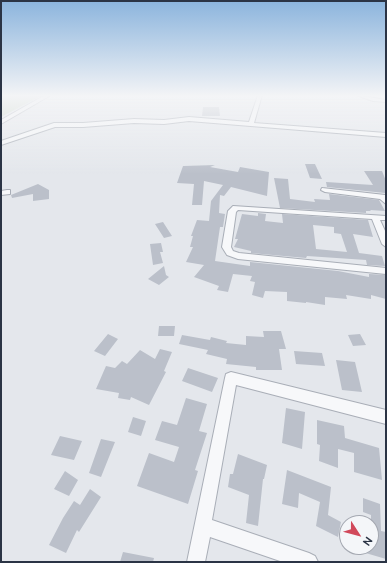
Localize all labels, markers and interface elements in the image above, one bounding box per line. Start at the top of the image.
north arrow [339,515,379,555]
text: N [361,535,375,548]

